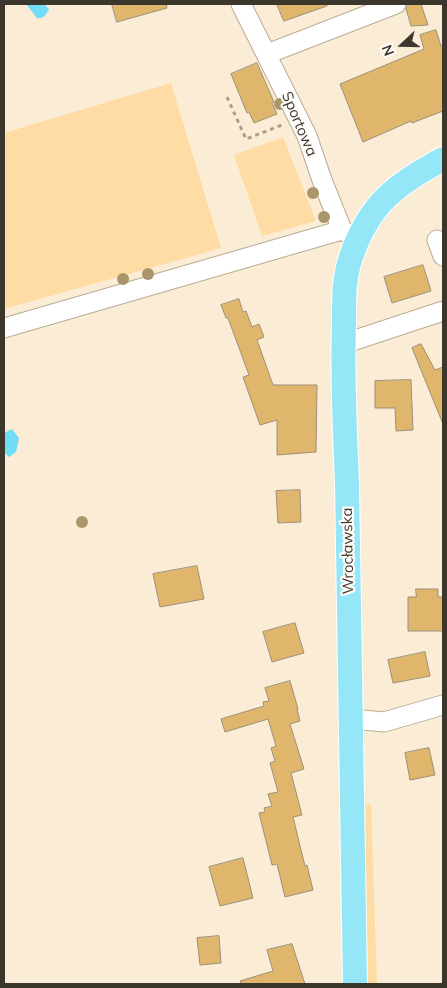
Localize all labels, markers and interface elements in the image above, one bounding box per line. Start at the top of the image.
north arrow [377,20,427,70]
text: N [378,42,398,59]
street label: Sportowa [277,89,321,159]
street label: Wrocławska [338,508,358,594]

